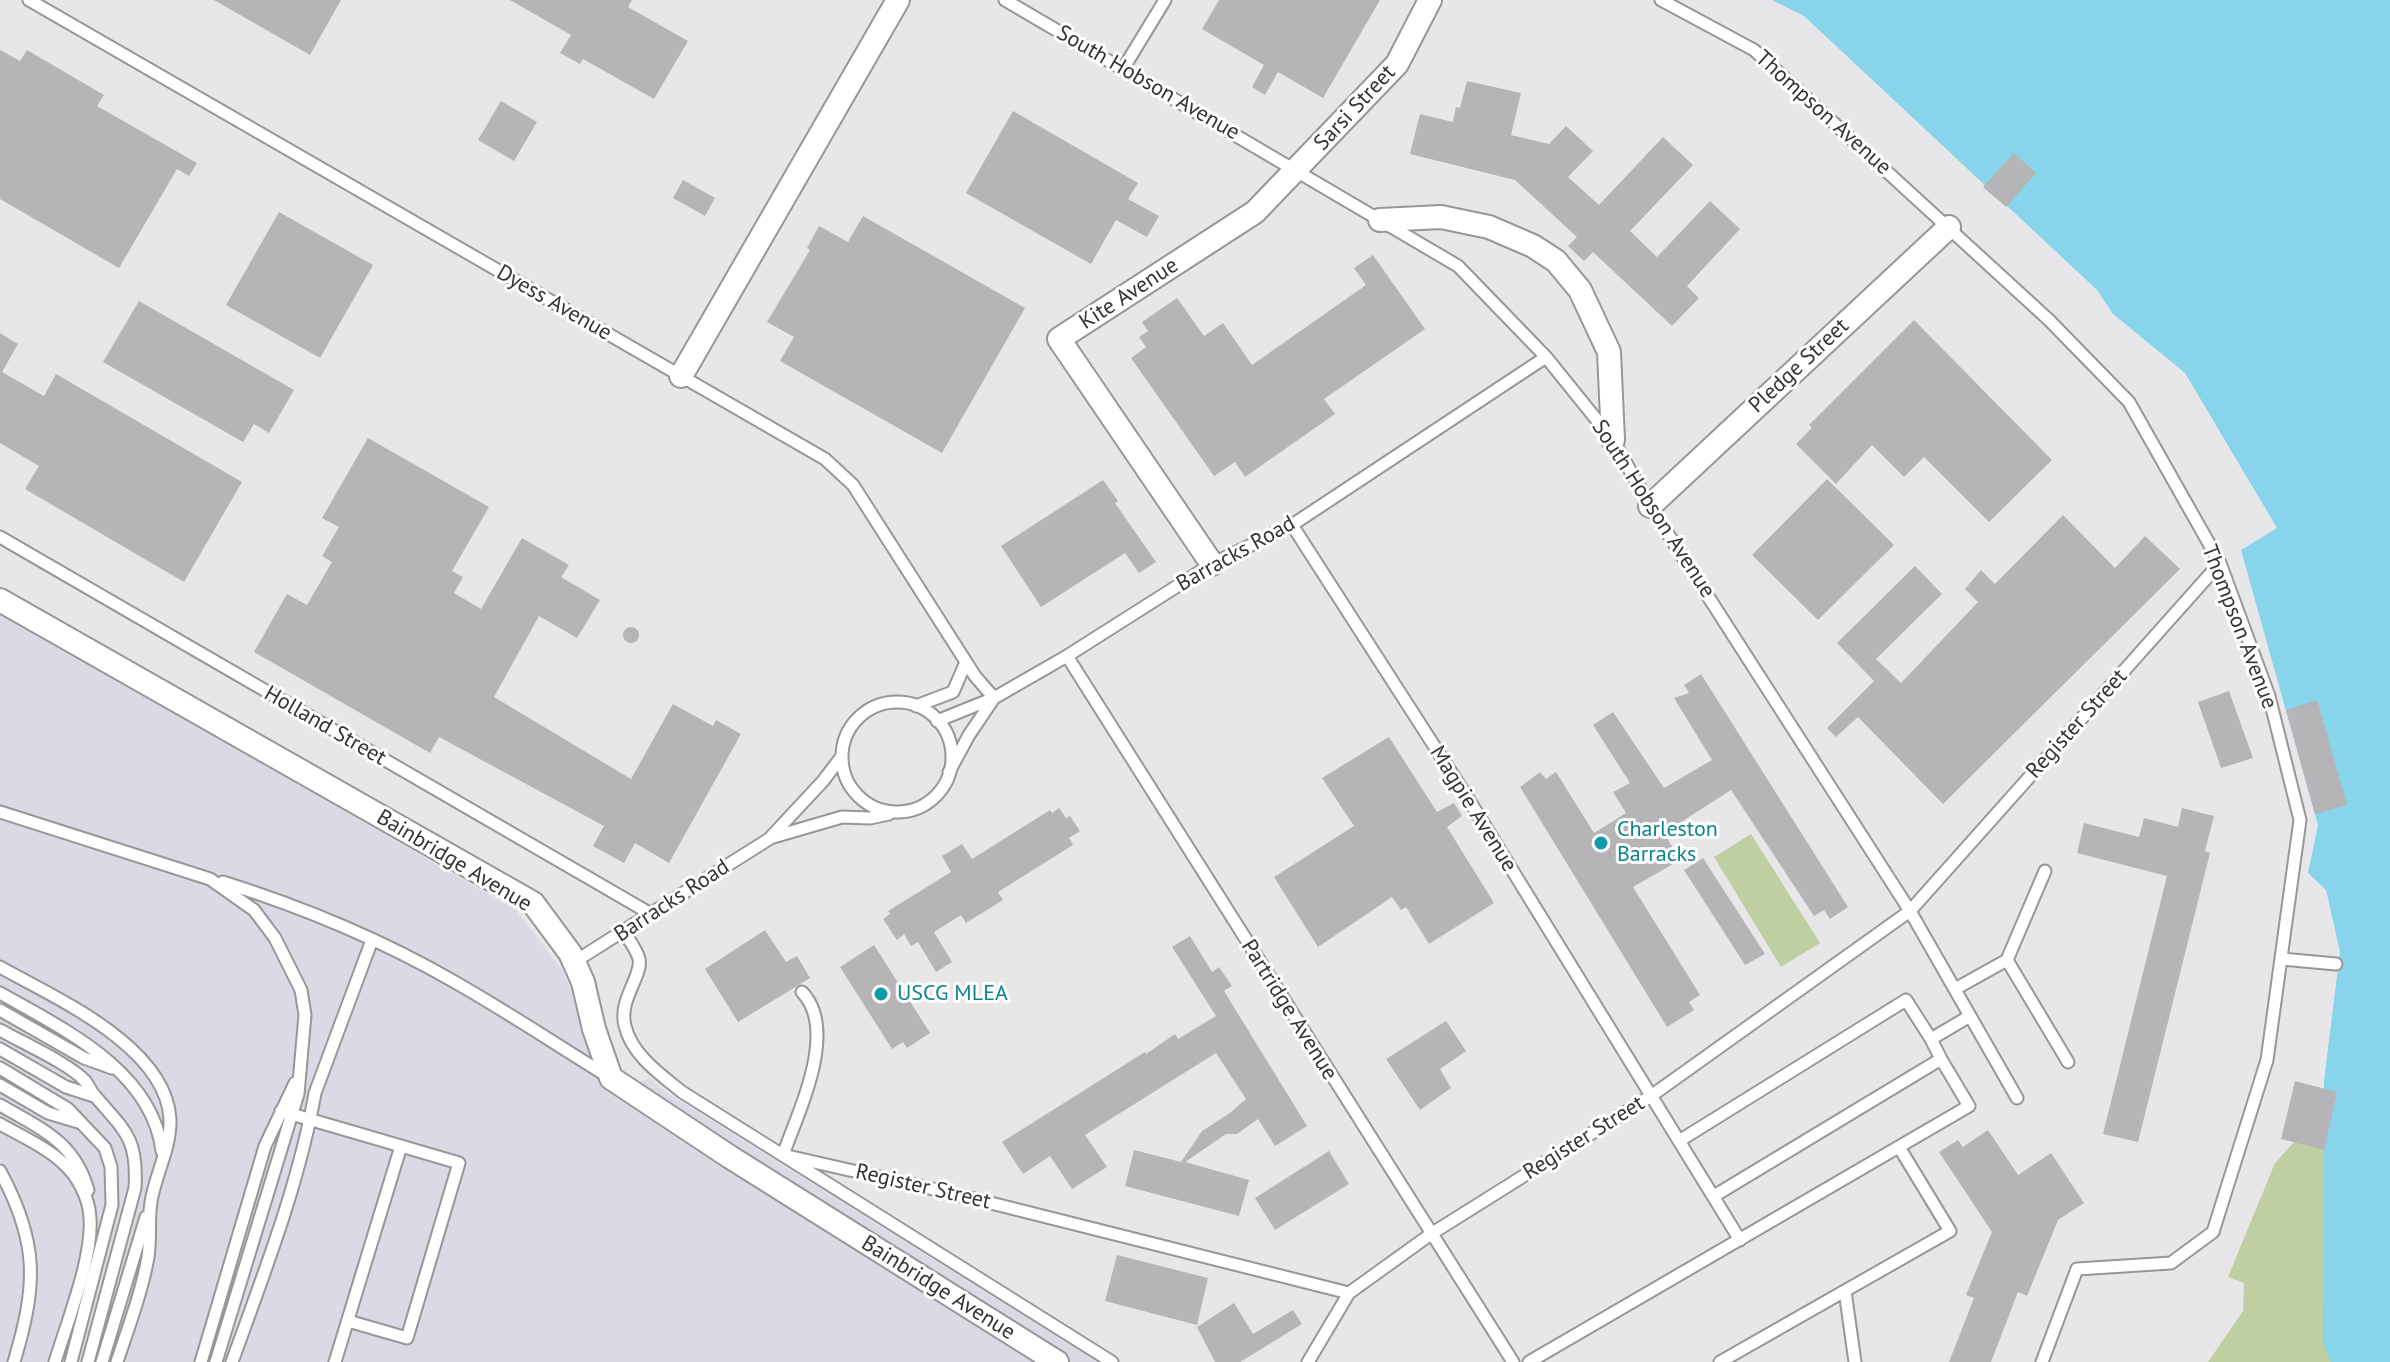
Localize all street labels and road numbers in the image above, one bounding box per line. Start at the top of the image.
street label: South Hobson Avenue [1052,20,1244,146]
street label: Thompson Avenue [1750,45,1896,181]
street label: Sarsi Street [1309,60,1401,156]
street label: Kite Avenue [1075,252,1183,336]
street label: Dyess Avenue [492,259,616,347]
street label: Pledge Street [1744,313,1854,419]
street label: South Hobson Avenue [1586,415,1720,603]
street label: Barracks Road [1172,511,1300,597]
street label: Thompson Avenue [2196,541,2282,713]
street label: Register Street [2021,664,2133,784]
street label: Holland Street [259,681,391,771]
street label: Magpie Avenue [1424,741,1522,877]
street label: Bainbridge Avenue [372,804,536,918]
street label: Barracks Road [610,854,734,948]
street label: Partridge Avenue [1235,935,1343,1085]
street label: Register Street [1519,1090,1649,1186]
street label: Register Street [853,1159,993,1215]
street label: Bainbridge Avenue [856,1230,1020,1346]

